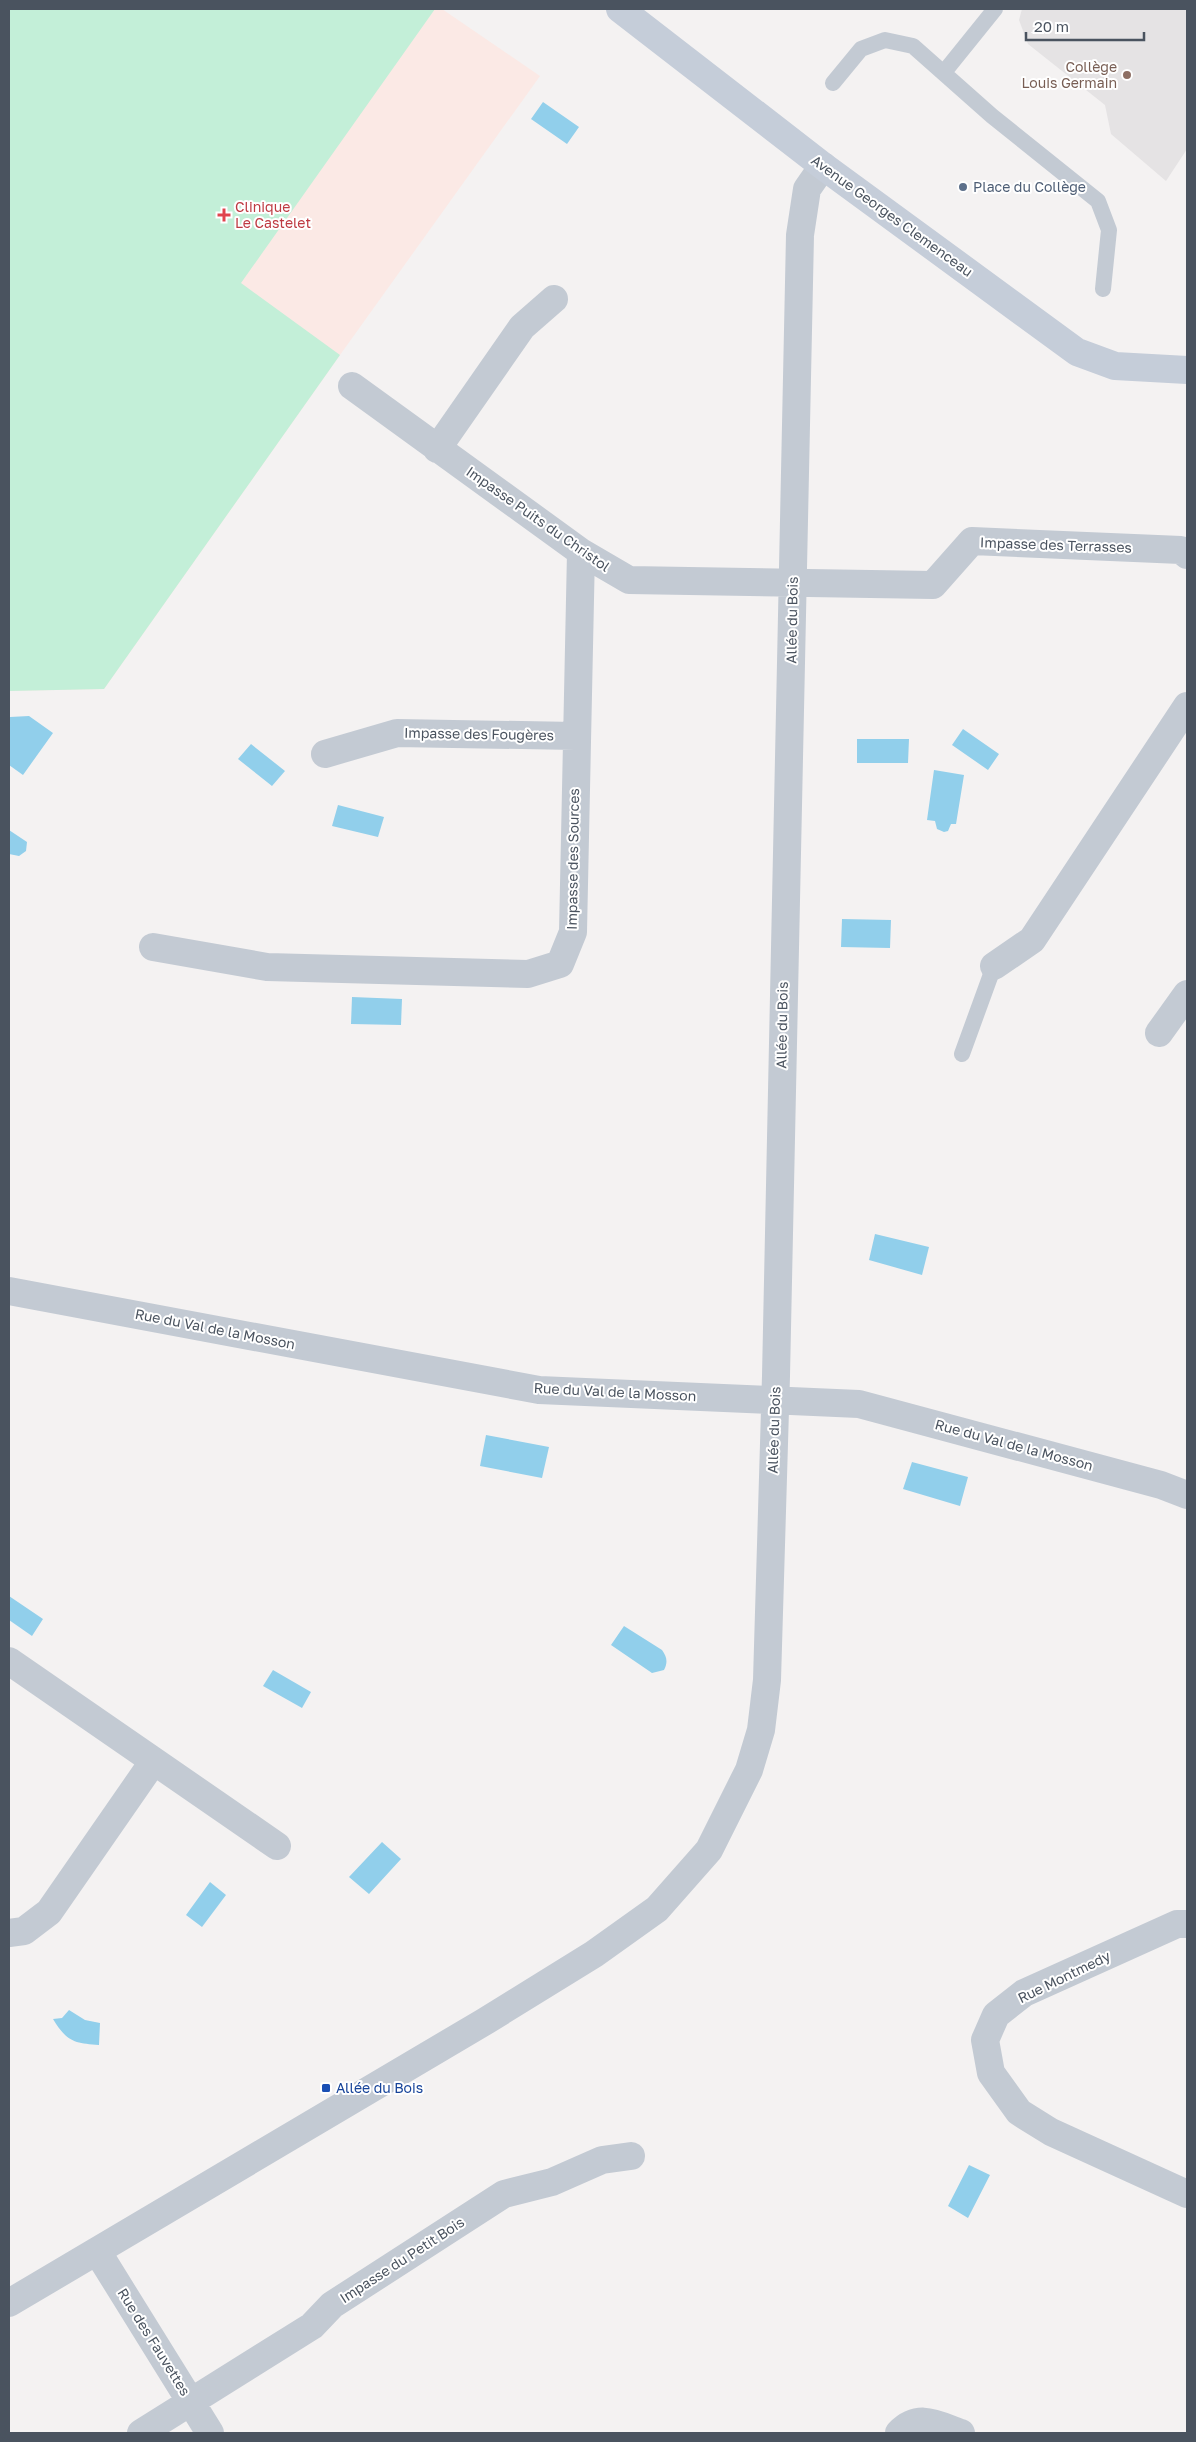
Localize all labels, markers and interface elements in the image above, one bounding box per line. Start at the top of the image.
scale bar [1026,10,1144,42]
text: 20 m [1034,17,1069,35]
place label: Collège Louis Germain [1022,58,1117,91]
marker: Collège Louis Germain [1121,69,1133,81]
street label: Avenue Georges Clemenceau [808,151,976,280]
place label: Place du Collège [973,178,1086,195]
marker: Place du Collège [957,181,969,193]
place label: Clinique Le Castelet [235,198,311,231]
marker: Clinique Le Castelet [217,208,231,222]
street label: Impasse Puits du Christol [463,462,613,575]
street label: Impasse des Terrasses [980,533,1132,556]
street label: Allée du Bois [782,576,801,664]
street label: Impasse des Fougères [404,724,554,743]
street label: Impasse des Sources [563,788,582,930]
street label: Allée du Bois [772,981,791,1069]
street label: Rue du Val de la Mosson [134,1305,297,1352]
street label: Rue du Val de la Mosson [533,1379,697,1404]
street label: Allée du Bois [763,1386,784,1474]
street label: Rue du Val de la Mosson [933,1415,1095,1474]
street label: Rue Montmedy [1015,1947,1113,2006]
place label: Allée du Bois [336,2079,423,2096]
marker: Allée du Bois [320,2082,332,2094]
street label: Impasse du Petit Bois [336,2213,467,2306]
street label: Rue des Fauvettes [114,2285,194,2399]

